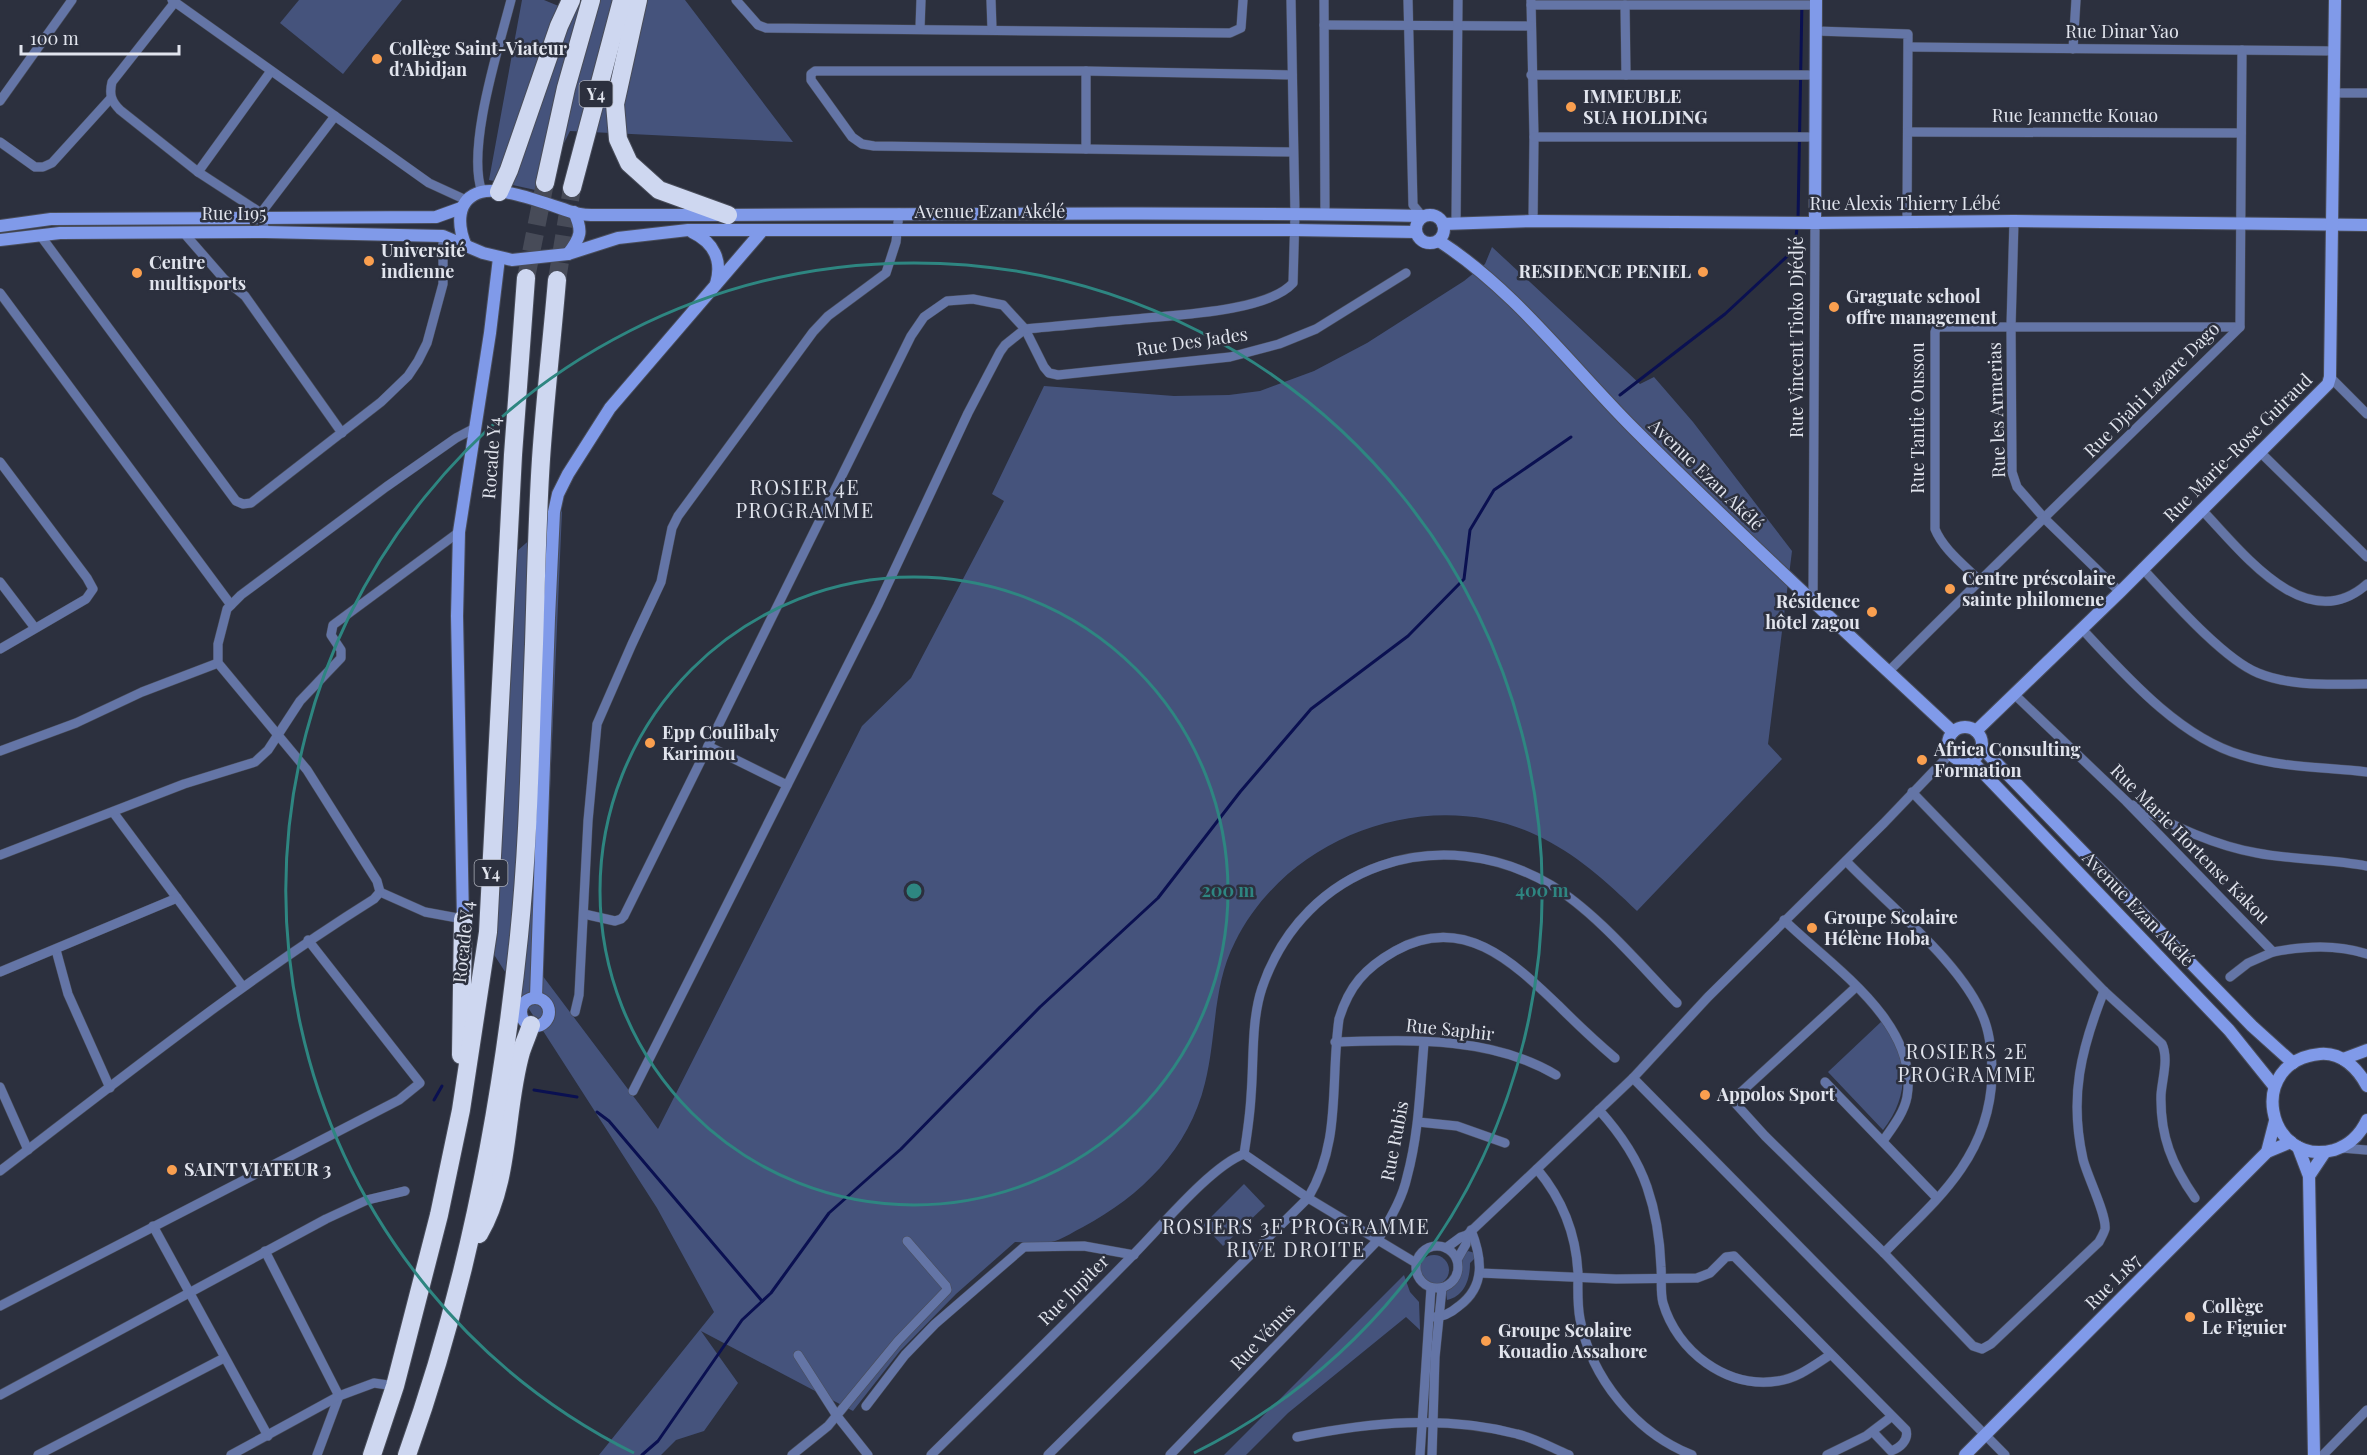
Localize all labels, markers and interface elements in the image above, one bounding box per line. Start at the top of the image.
scale bar [21,18,178,56]
street label: Rue Dinar Yao [2065,19,2179,43]
text: 100 m [30,26,79,50]
place label: Collège Saint-Viateur d'Abidjan [389,36,568,81]
marker: Collège Saint-Viateur d'Abidjan [370,52,384,66]
road number: Y4 [580,81,612,107]
place label: IMMEUBLE SUA HOLDING [1583,84,1708,129]
marker: IMMEUBLE SUA HOLDING [1564,100,1578,114]
street label: Rue Jeannette Kouao [1992,103,2158,127]
street label: Rue Alexis Thierry Lébé [1809,191,2001,215]
street label: Avenue Ezan Akélé [914,199,1065,223]
street label: Rue I195 [201,201,267,225]
street label: Rue Vincent Tioko Djédjé [1784,236,1808,438]
place label: Université indienne [381,238,465,283]
place label: Centre multisports [149,250,246,295]
marker: Université indienne [362,254,376,268]
place label: RESIDENCE PENIEL [1518,259,1691,283]
marker: RESIDENCE PENIEL [1696,265,1710,279]
marker: Centre multisports [130,266,144,280]
place label: Graguate school offre management [1846,284,1998,329]
marker: Graguate school offre management [1827,300,1841,314]
street label: Rue Djahi Lazare Dago [2078,316,2224,462]
street label: Rue Des Jades [1135,321,1249,361]
street label: Rue Tantie Oussou [1905,342,1929,494]
street label: Rue les Armerias [1982,342,2010,478]
street label: Rue Marie-Rose Guiraud [2158,367,2317,527]
street label: Avenue Ezan Akélé [1643,413,1769,535]
street label: Rocade Y4 [476,416,506,500]
district label: ROSIER 4E PROGRAMME [735,473,875,523]
place label: Centre préscolaire sainte philomene [1962,566,2116,611]
marker: Centre préscolaire sainte philomene [1943,582,1957,596]
place label: Résidence hôtel zagou [1765,589,1860,634]
marker: Résidence hôtel zagou [1865,605,1879,619]
place label: Epp Coulibaly Karimou [662,720,780,765]
marker: Epp Coulibaly Karimou [643,736,657,750]
place label: Africa Consulting Formation [1933,737,2080,782]
marker: Africa Consulting Formation [1915,753,1929,767]
street label: Rue Marie Hortense Kakou [2106,758,2276,929]
street label: Avenue Ezan Akélé [2077,845,2200,971]
road number: Y4 [474,860,508,886]
text: 200 m [1201,878,1255,902]
text: 400 m [1515,878,1569,902]
centre of rings [904,881,924,901]
street label: Rocade Y4 [447,900,479,984]
place label: Groupe Scolaire Hélène Hoba [1824,905,1958,950]
marker: Groupe Scolaire Hélène Hoba [1805,921,1819,935]
street label: Rue Saphir [1405,1012,1495,1046]
district label: ROSIERS 2E PROGRAMME [1897,1037,2037,1087]
place label: Appolos Sport [1716,1082,1836,1106]
marker: Appolos Sport [1698,1088,1712,1102]
street label: Rue Rubis [1374,1099,1414,1183]
place label: SAINT VIATEUR 3 [184,1157,332,1181]
marker: SAINT VIATEUR 3 [165,1163,179,1177]
district label: ROSIERS 3E PROGRAMME RIVE DROITE [1162,1212,1430,1262]
street label: Rue L187 [2079,1248,2146,1314]
street label: Rue Jupiter [1033,1249,1114,1330]
place label: Collège Le Figuier [2202,1294,2287,1339]
street label: Rue Vénus [1225,1298,1300,1375]
marker: Collège Le Figuier [2183,1310,2197,1324]
place label: Groupe Scolaire Kouadio Assahore [1498,1318,1647,1363]
marker: Groupe Scolaire Kouadio Assahore [1479,1334,1493,1348]

